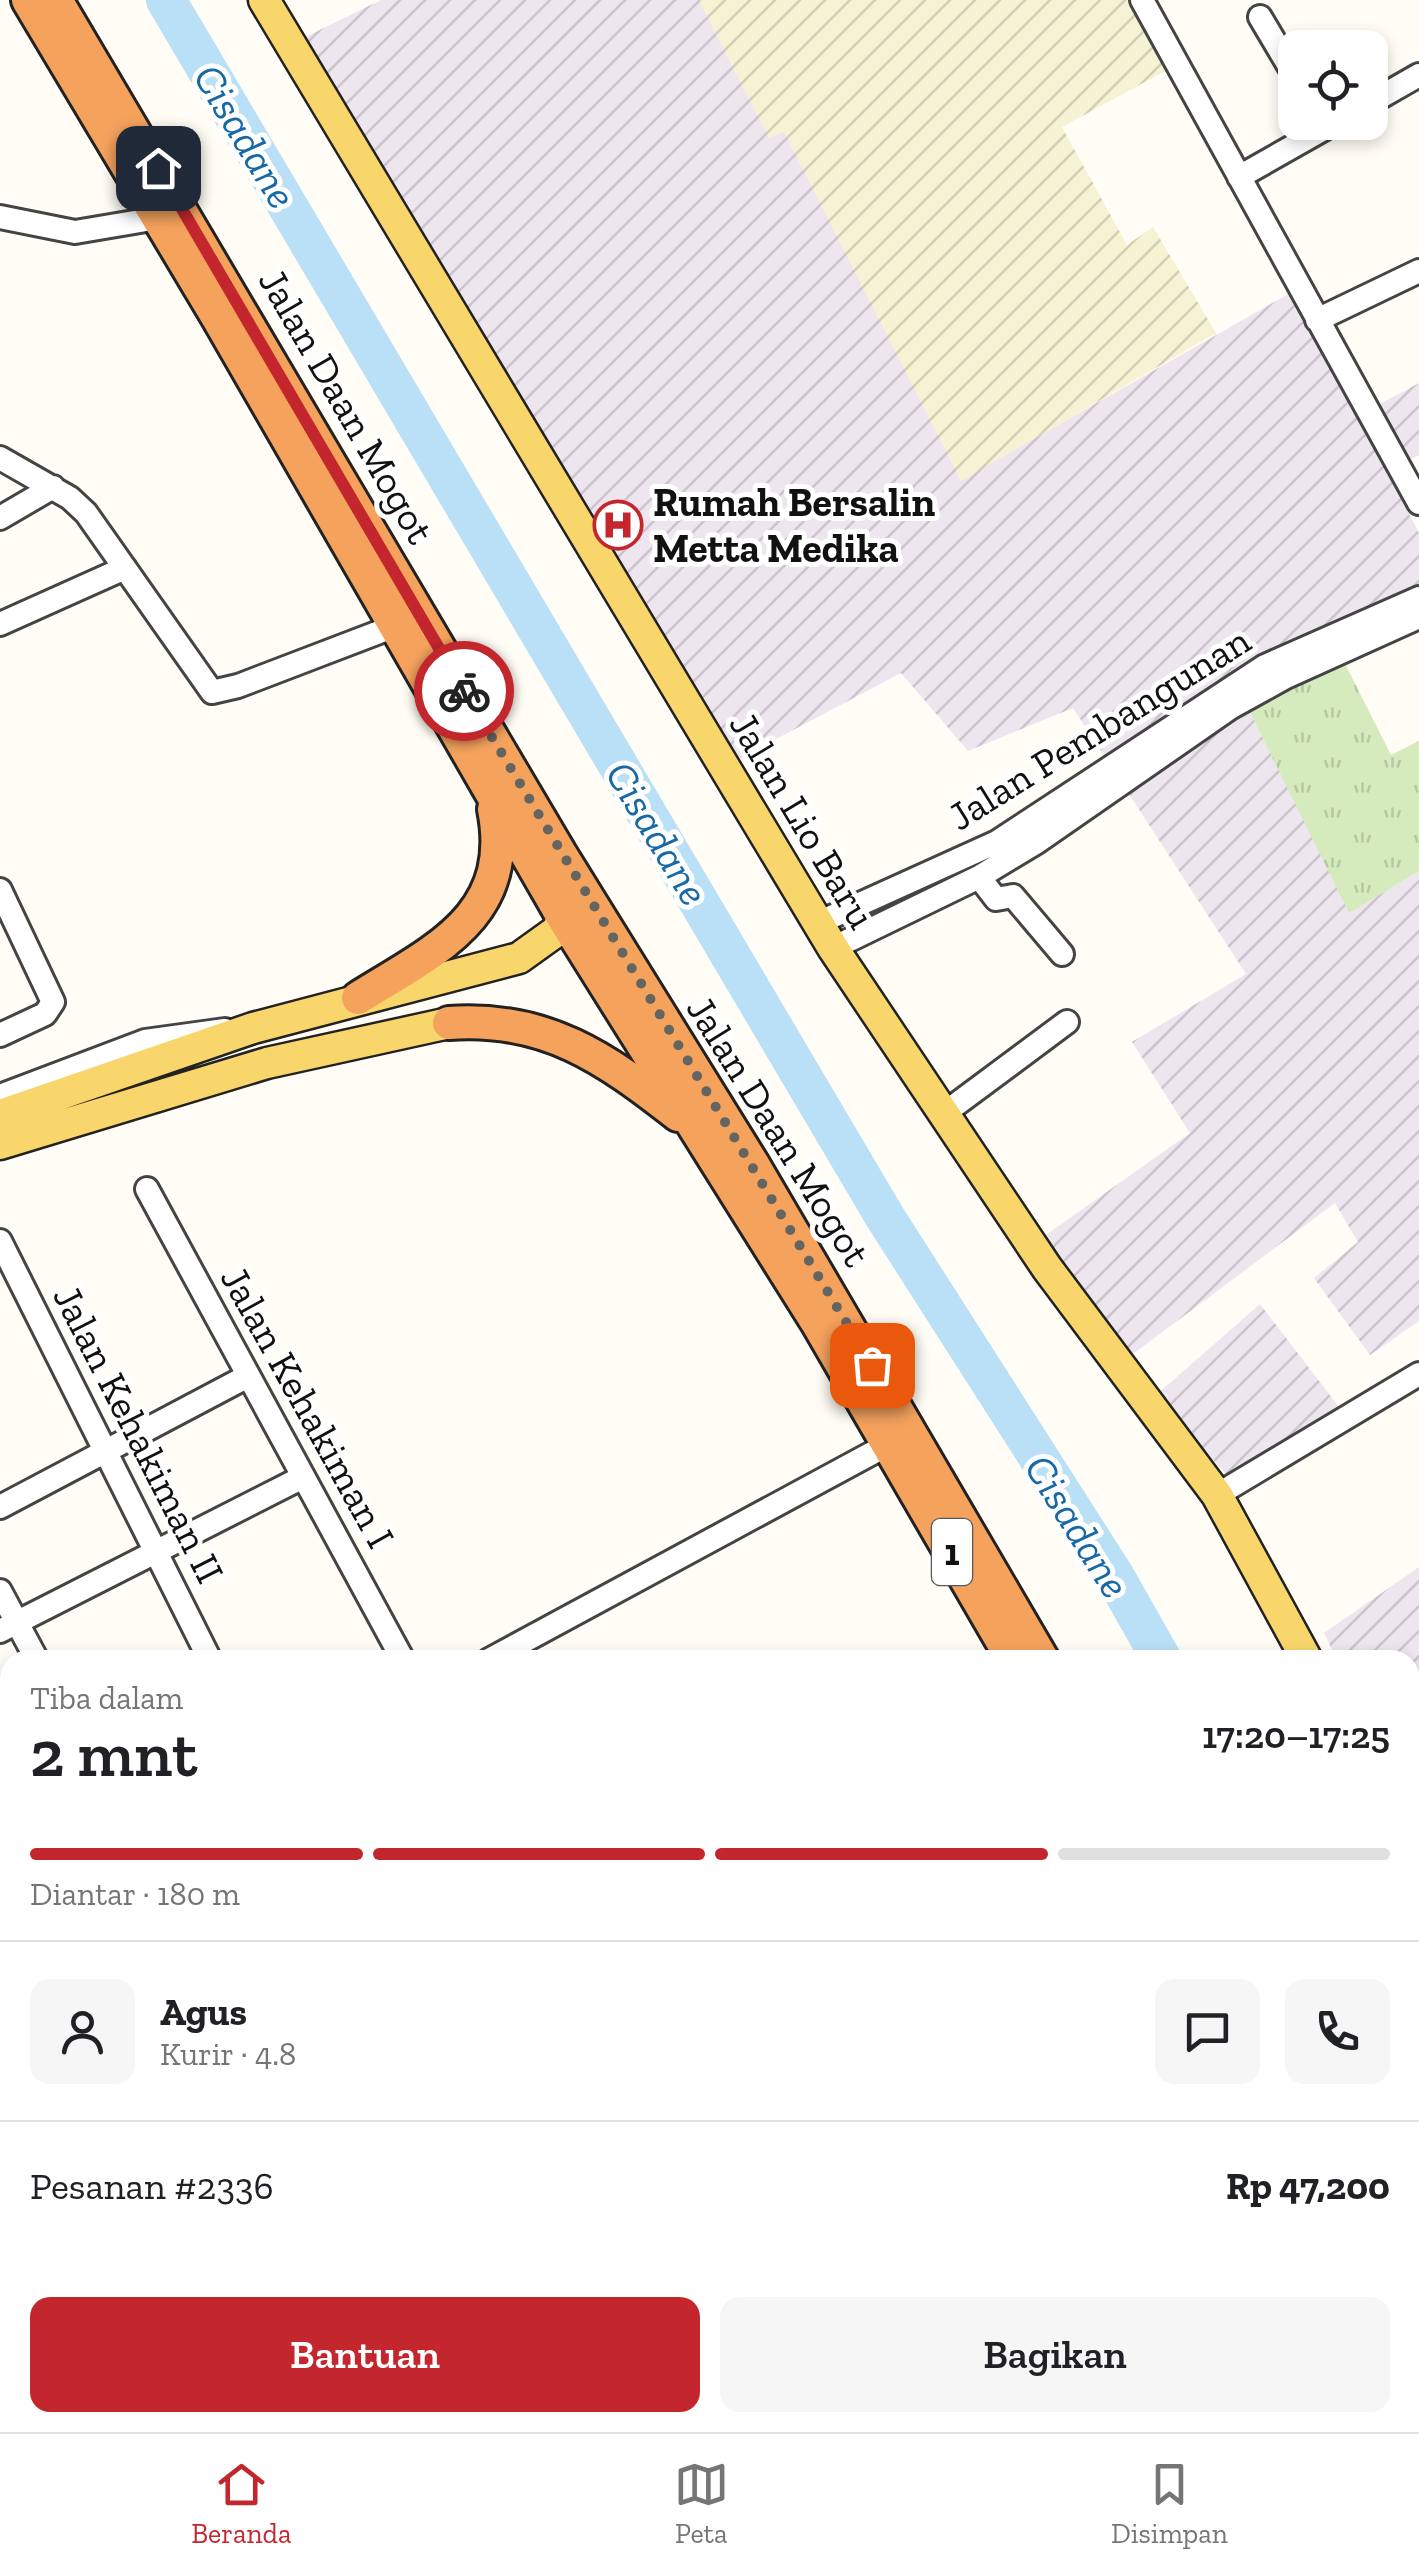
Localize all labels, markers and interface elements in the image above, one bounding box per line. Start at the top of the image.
map controls [1278,30,1388,140]
button: locate [1278,30,1388,140]
water label: Cisadane [183,55,308,217]
pin [116,126,201,211]
icon: home [131,141,186,196]
street label: Jalan Daan Mogot [249,260,445,552]
place label: Rumah Bersalin Metta Medika [653,478,936,572]
hospital icon: Rumah Bersalin Metta Medika [592,499,644,551]
street label: Jalan Pembangunan [939,616,1259,840]
courier [414,641,514,741]
icon: bike [437,664,492,719]
street label: Jalan Lio Baru [720,703,886,937]
water label: Cisadane [595,752,720,914]
street label: Jalan Daan Mogot [677,987,881,1275]
street label: Jalan Kehakiman I [211,1258,405,1556]
street label: Jalan Kehakiman II [43,1277,235,1591]
pin [830,1323,915,1408]
icon: bag [845,1338,900,1393]
water label: Cisadane [1014,1445,1141,1607]
road number: 1 [932,1519,972,1585]
text: Tiba dalam [30,1679,183,1717]
text: 17:20–17:25 [1202,1712,1390,1758]
text: 2 mnt [30,1715,197,1793]
text: Diantar · 180 m [30,1875,240,1913]
button: person [30,1979,135,2084]
button: chat [1155,1979,1260,2084]
button: phone [1285,1979,1390,2084]
text: Agus [160,1989,247,2035]
text: Kurir · 4.8 [160,2035,296,2073]
text: Pesanan #2336 [30,2163,274,2209]
text: Rp 47,200 [1226,2163,1390,2209]
button: Bantuan [30,2297,700,2412]
button: Bagikan [720,2297,1390,2412]
tab: Beranda [191,2457,291,2550]
tab: Peta [674,2457,729,2550]
tab: Disimpan [1111,2457,1228,2550]

